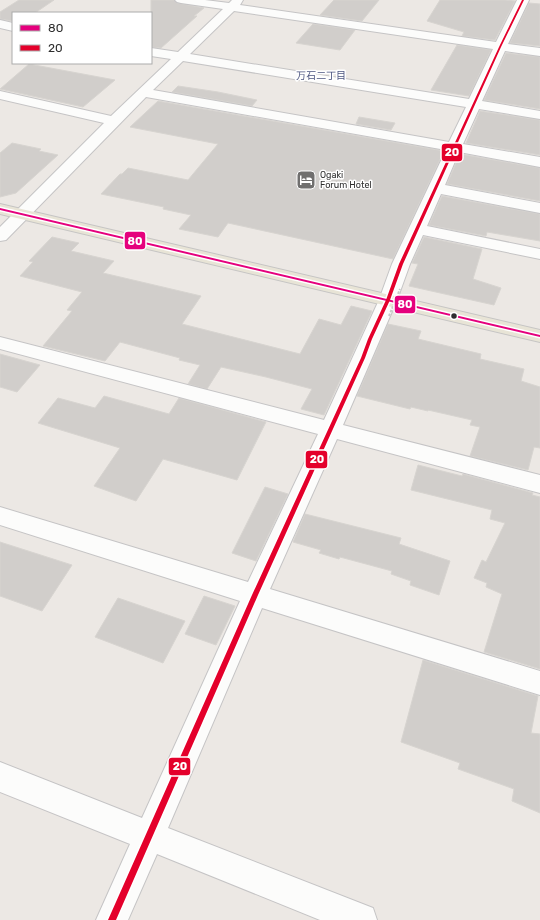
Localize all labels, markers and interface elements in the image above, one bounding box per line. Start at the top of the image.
legend [12,12,152,64]
text: 80 [48,21,63,35]
text: 20 [48,41,63,55]
district label: 万石二丁目 [296,70,346,82]
line badge: 20 [441,143,463,162]
text: 20 [445,146,459,159]
hotel icon: Ogaki Forum Hotel [295,169,317,191]
place label: Ogaki Forum Hotel [320,170,372,190]
line badge: 80 [124,231,146,250]
text: 80 [128,235,142,248]
line badge: 80 [394,295,416,314]
text: 80 [398,298,412,311]
unlabelled marker [449,311,459,321]
line badge: 20 [305,450,328,469]
text: 20 [310,453,324,466]
line badge: 20 [168,757,191,776]
text: 20 [173,760,187,773]

